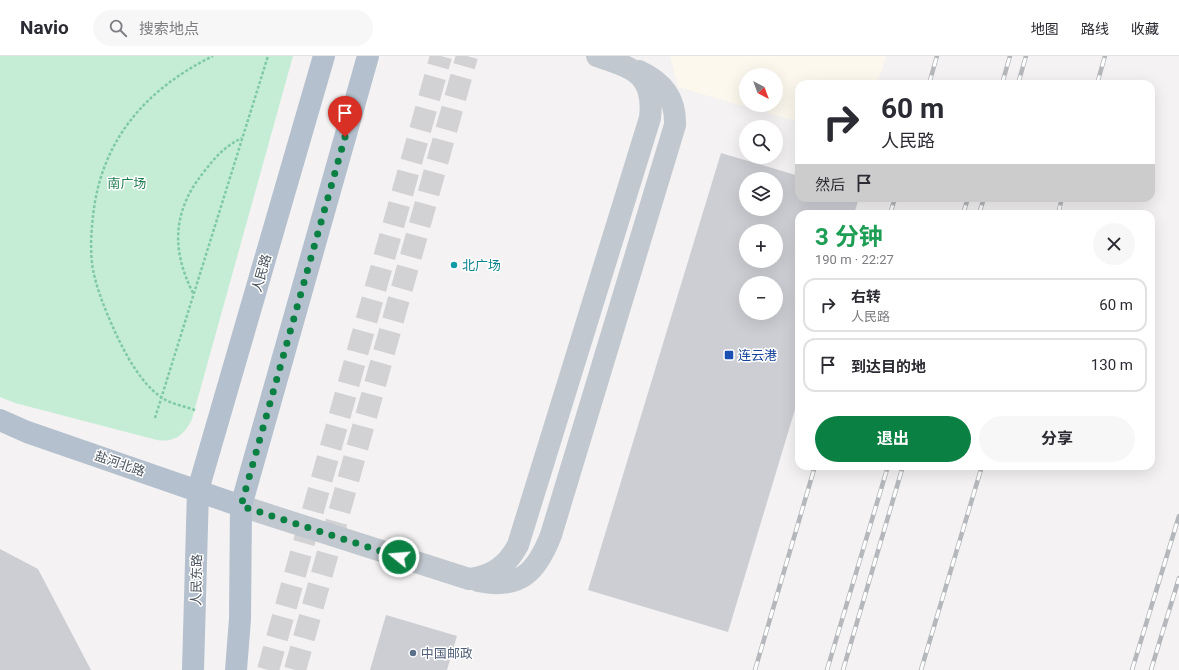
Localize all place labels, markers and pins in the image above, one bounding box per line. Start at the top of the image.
pin [328,96,362,137]
place label: 北广场 [462,258,501,273]
marker: 北广场 [449,260,459,270]
place label: 连云港 [738,348,777,363]
marker: 连云港 [723,349,735,361]
place label: 中国邮政 [421,646,473,661]
marker: 中国邮政 [408,648,418,658]

